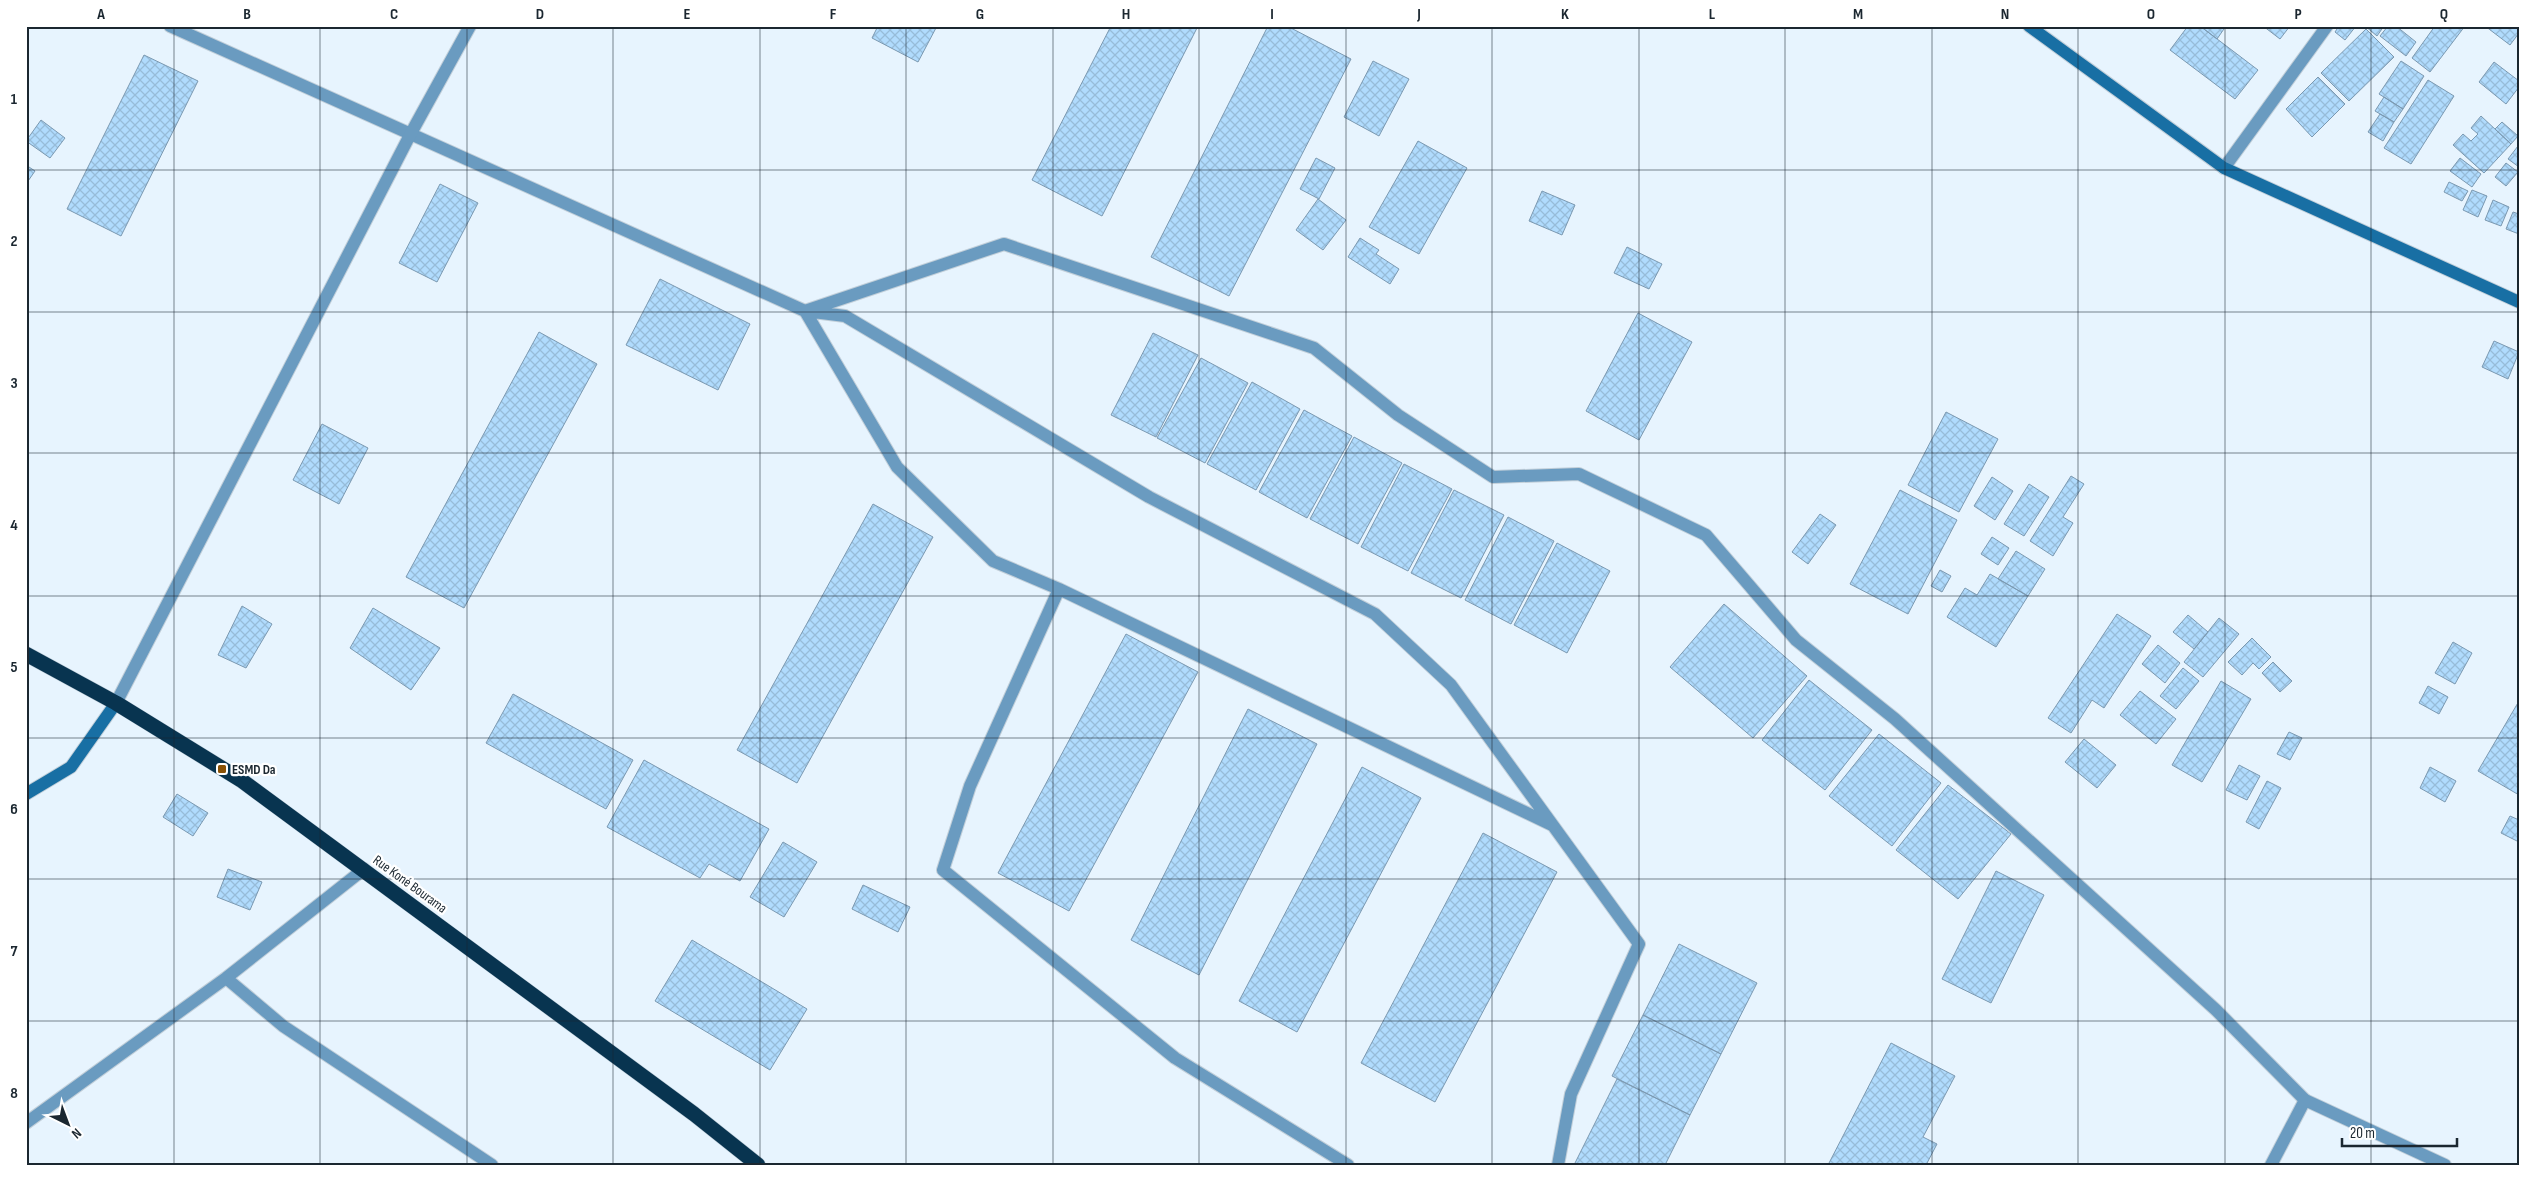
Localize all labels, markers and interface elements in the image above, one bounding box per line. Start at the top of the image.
text: A [96,5,105,24]
text: B [243,5,251,24]
text: C [390,5,398,24]
text: D [536,5,544,24]
text: E [684,5,691,24]
text: F [830,5,837,24]
text: G [976,5,984,24]
text: H [1122,5,1130,24]
text: I [1270,5,1274,24]
text: J [1416,5,1421,24]
text: K [1561,5,1569,24]
text: L [1709,5,1716,24]
text: M [1853,5,1863,24]
text: N [2001,5,2009,24]
text: O [2147,5,2155,24]
text: P [2294,5,2302,24]
text: Q [2440,5,2448,24]
text: 1 [11,90,18,109]
text: 2 [10,232,18,251]
text: 3 [10,374,18,393]
text: 4 [10,516,18,535]
text: 5 [10,658,18,677]
place label: ESMD Da [232,761,276,778]
marker: ESMD Da [216,763,228,775]
text: 6 [10,800,18,819]
street label: Rue Koné Bourama [370,851,450,917]
text: 7 [11,942,18,961]
text: 8 [10,1084,18,1103]
north arrow [42,1098,92,1148]
scale bar [2342,1116,2458,1148]
text: N [68,1124,85,1142]
text: 20 m [2350,1124,2375,1143]

